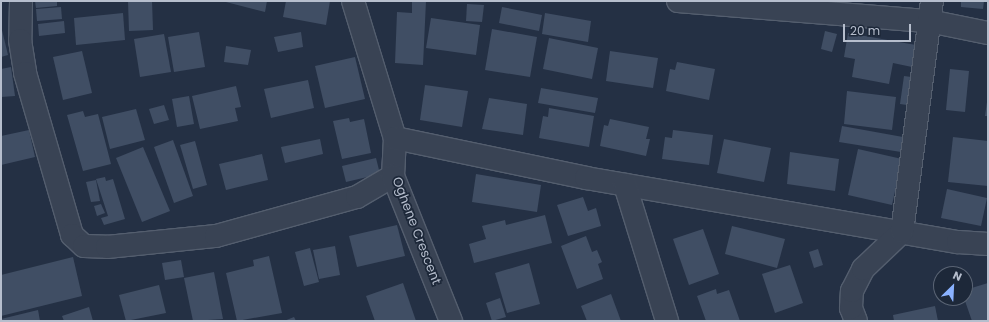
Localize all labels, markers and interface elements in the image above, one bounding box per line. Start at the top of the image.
scale bar [845,16,913,42]
text: 20 m [850,22,880,39]
street label: Oghene Crescent [388,175,444,287]
north arrow [933,266,973,306]
text: N [950,267,965,285]

